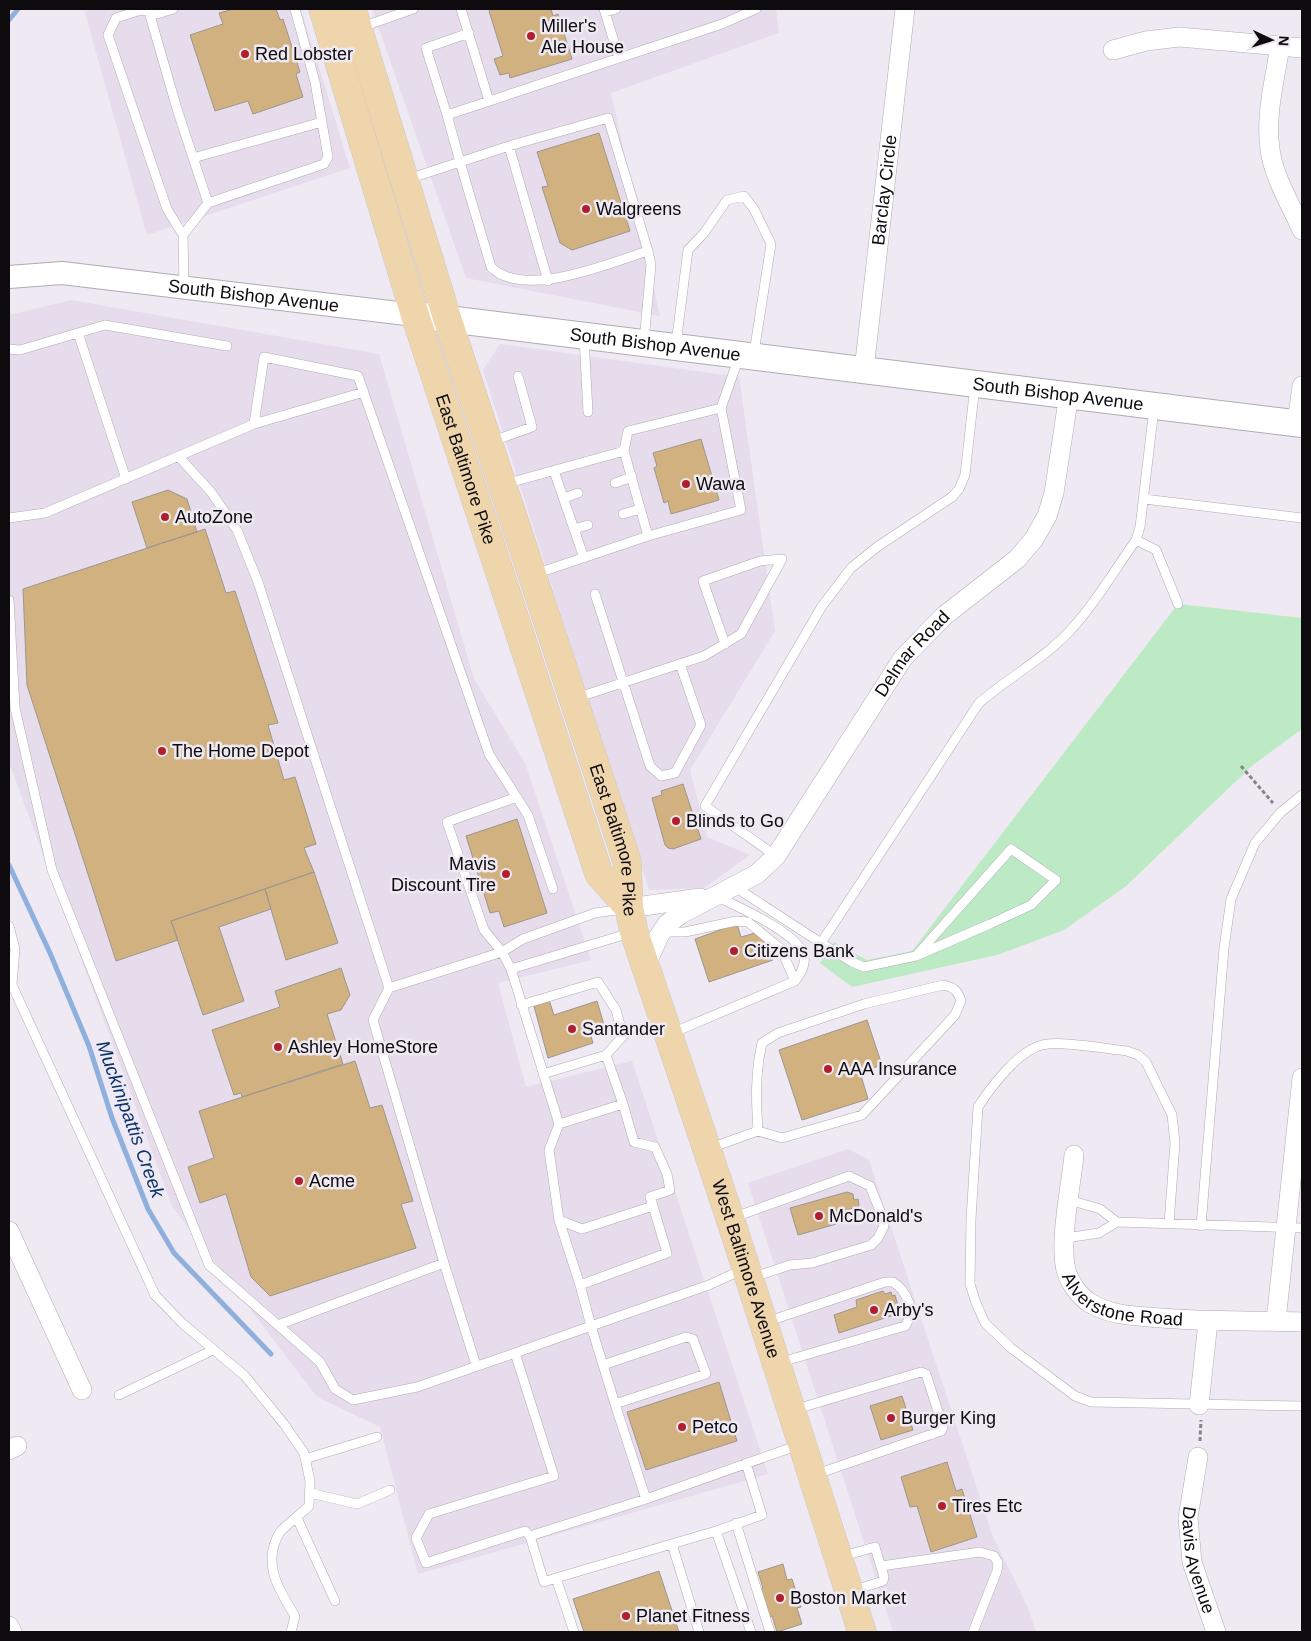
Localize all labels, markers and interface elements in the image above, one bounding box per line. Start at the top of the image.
north arrow [1246,15,1296,65]
place label: Miller's Ale House [541,16,624,57]
marker: Miller's Ale House [525,30,537,42]
text: N [1276,35,1292,47]
place label: Red Lobster [255,44,353,64]
marker: Red Lobster [239,48,251,60]
street label: Barclay Circle [868,134,901,246]
place label: Walgreens [596,199,681,219]
marker: Walgreens [580,203,592,215]
street label: South Bishop Avenue [167,276,340,316]
street label: South Bishop Avenue [569,324,742,365]
street label: South Bishop Avenue [972,374,1145,414]
street label: East Baltimore Pike [432,392,500,547]
place label: Wawa [696,474,746,494]
marker: Wawa [680,478,692,490]
place label: AutoZone [175,507,253,527]
marker: AutoZone [159,511,171,523]
street label: Delmar Road [871,607,954,700]
place label: The Home Depot [172,741,309,761]
marker: The Home Depot [156,745,168,757]
street label: East Baltimore Pike [585,761,640,918]
place label: Blinds to Go [686,811,784,831]
marker: Blinds to Go [670,815,682,827]
place label: Mavis Discount Tire [391,854,496,895]
marker: Mavis Discount Tire [500,868,512,880]
place label: Citizens Bank [744,941,855,961]
marker: Citizens Bank [728,945,740,957]
place label: Santander [582,1019,665,1039]
marker: Santander [566,1023,578,1035]
place label: Ashley HomeStore [288,1037,438,1057]
water label: Muckinipattis Creek [92,1038,169,1202]
marker: Ashley HomeStore [272,1041,284,1053]
place label: AAA Insurance [838,1059,957,1079]
marker: AAA Insurance [822,1063,834,1075]
place label: Acme [309,1171,355,1191]
marker: Acme [293,1175,305,1187]
street label: West Baltimore Avenue [708,1177,784,1361]
place label: McDonald's [829,1206,922,1226]
marker: McDonald's [813,1210,825,1222]
street label: Alverstone Road [1058,1269,1184,1329]
place label: Arby's [884,1300,933,1320]
marker: Arby's [868,1304,880,1316]
place label: Burger King [901,1408,996,1428]
marker: Burger King [885,1412,897,1424]
place label: Petco [692,1417,738,1437]
marker: Petco [676,1421,688,1433]
place label: Tires Etc [952,1496,1022,1516]
marker: Tires Etc [936,1500,948,1512]
street label: Davis Avenue [1178,1505,1219,1616]
place label: Boston Market [790,1588,906,1608]
marker: Boston Market [774,1592,786,1604]
place label: Planet Fitness [636,1606,750,1626]
marker: Planet Fitness [620,1610,632,1622]

